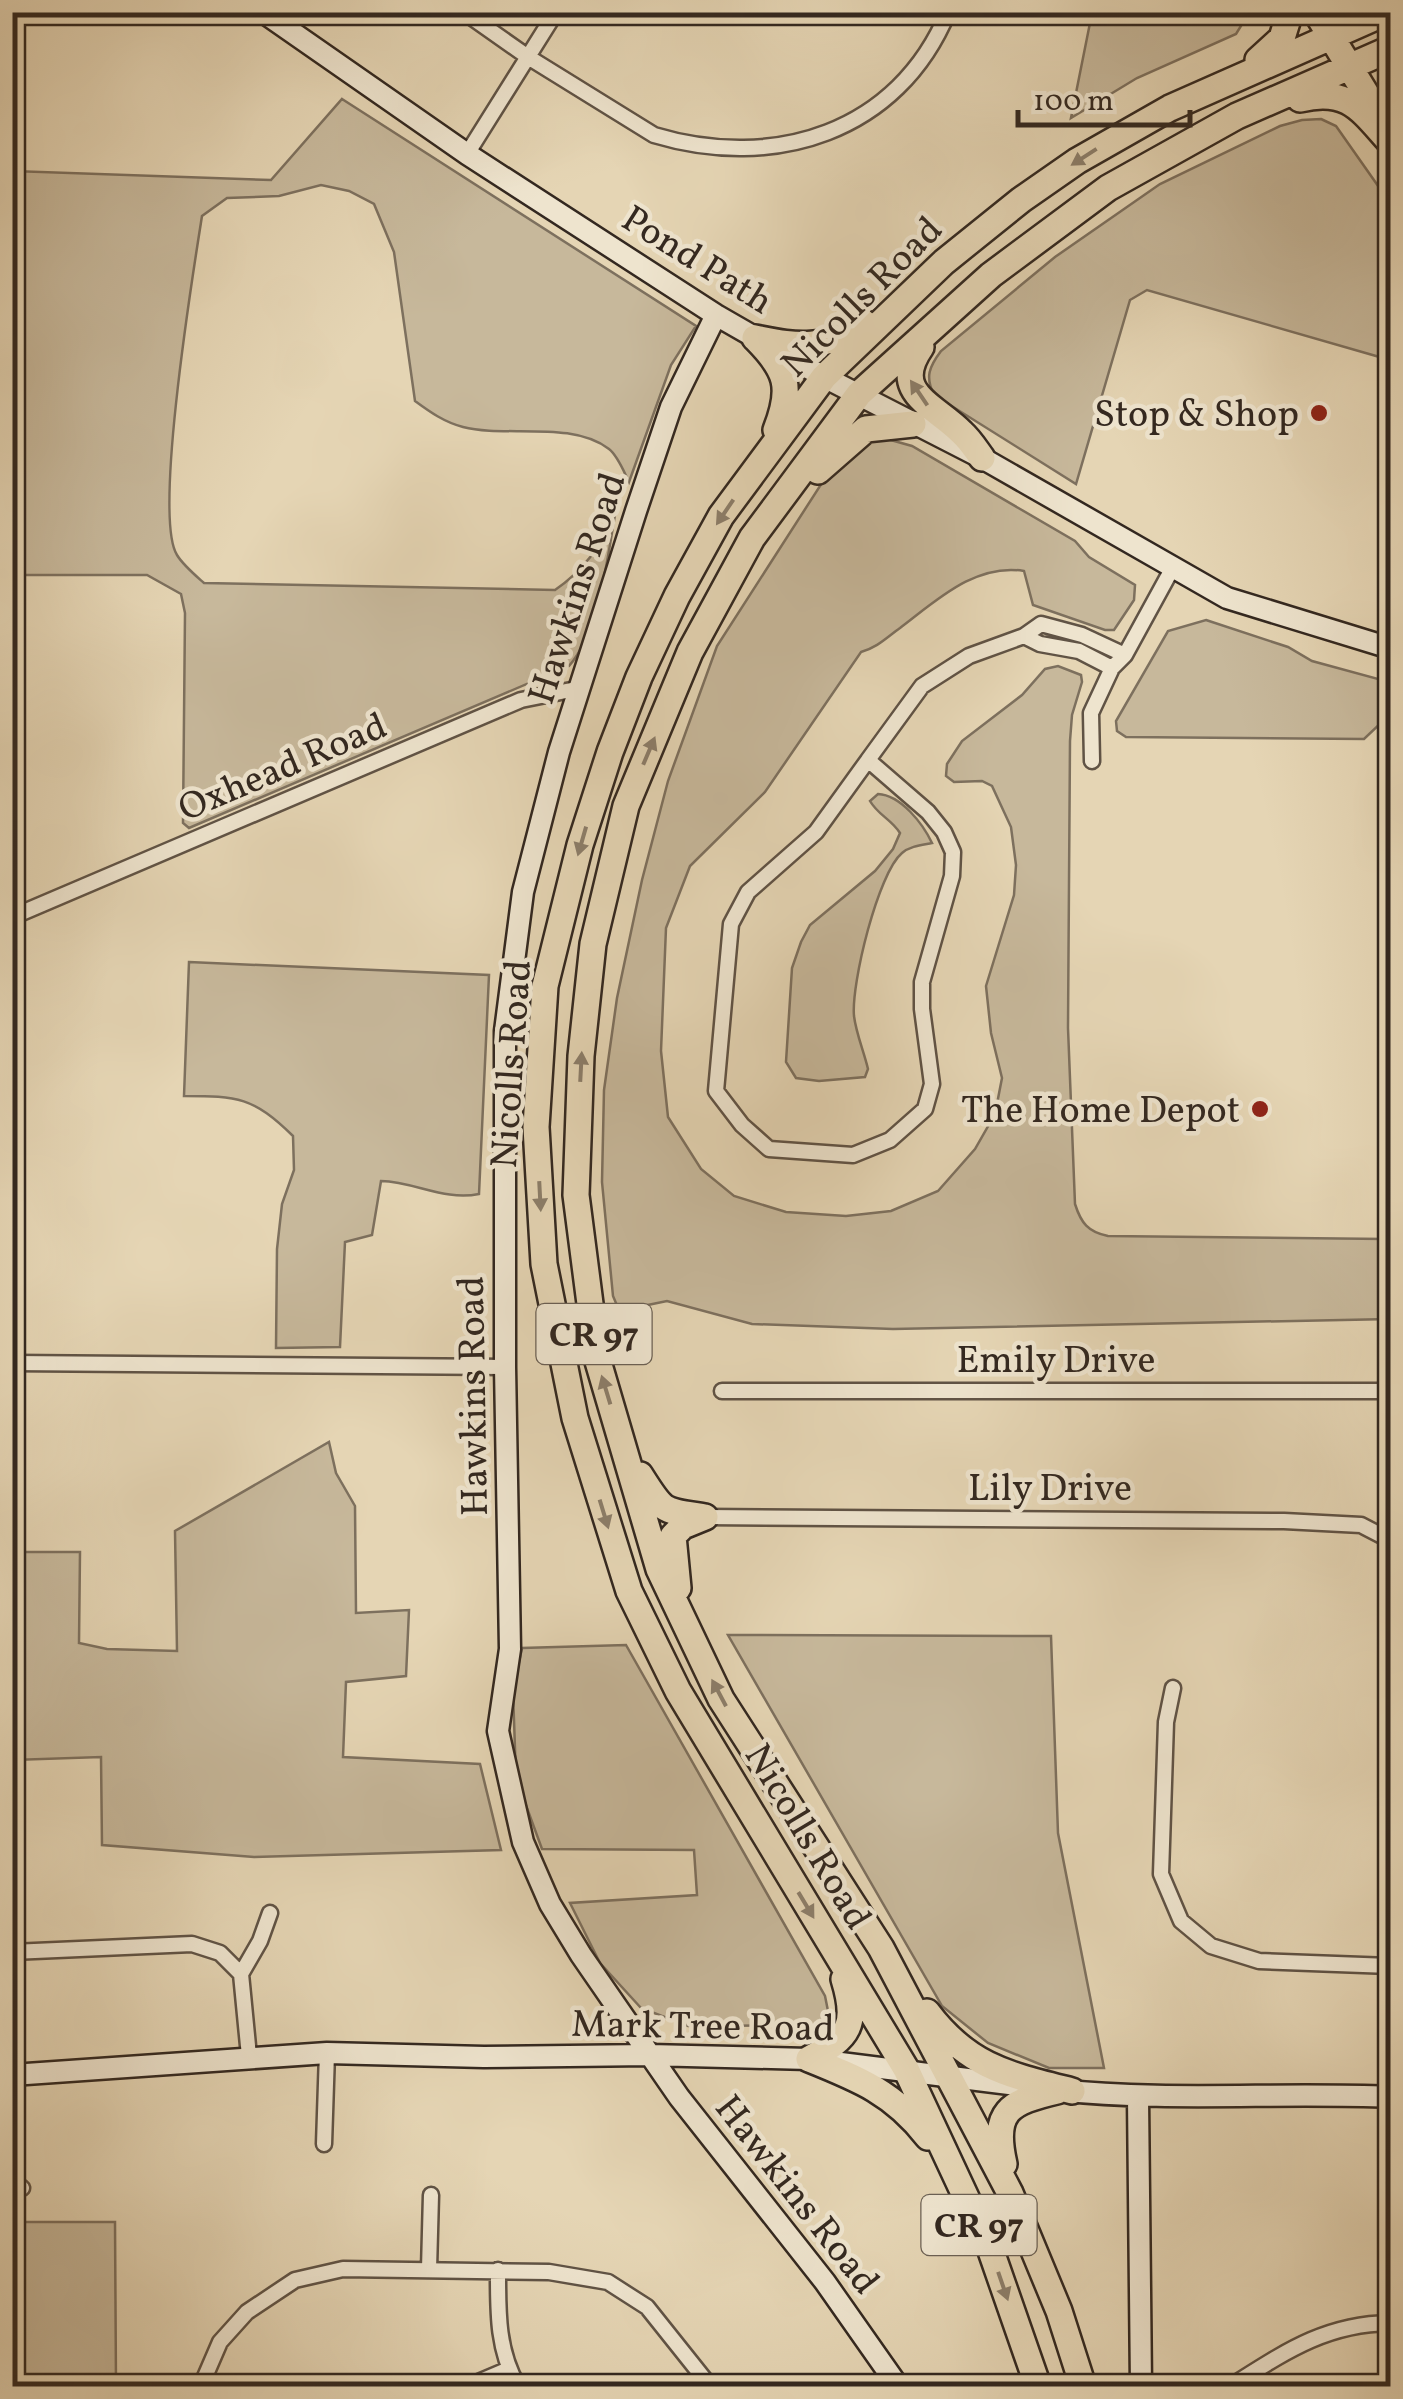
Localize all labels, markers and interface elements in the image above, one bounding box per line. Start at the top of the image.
scale bar [1018,65,1190,127]
text: 100 m [1033,81,1114,123]
one-way arrow [1070,147,1097,165]
street label: Pond Path [610,195,782,329]
street label: Nicolls Road [771,206,956,391]
one-way arrow [910,379,928,406]
place label: Stop & Shop [1094,390,1299,443]
marker: Stop & Shop [1308,402,1330,424]
street label: Hawkins Road [517,467,642,712]
one-way arrow [716,499,735,526]
street label: Oxhead Road [171,701,396,837]
one-way arrow [641,737,657,766]
one-way arrow [574,827,589,857]
street label: Nicolls Road [480,958,547,1170]
one-way arrow [573,1051,589,1083]
place label: The Home Depot [961,1086,1240,1139]
marker: The Home Depot [1249,1098,1271,1120]
one-way arrow [532,1181,548,1213]
street label: Hawkins Road [447,1275,504,1517]
road number: CR 97 [536,1304,652,1364]
street label: Emily Drive [956,1336,1156,1389]
one-way arrow [598,1374,613,1404]
street label: Lily Drive [968,1464,1132,1517]
one-way arrow [598,1499,613,1529]
one-way arrow [711,1679,728,1708]
street label: Nicolls Road [729,1735,883,1941]
one-way arrow [797,1891,814,1919]
street label: Mark Tree Road [571,2000,835,2057]
street label: Hawkins Road [700,2085,890,2307]
road number: CR 97 [922,2195,1036,2255]
one-way arrow [996,2271,1011,2301]

